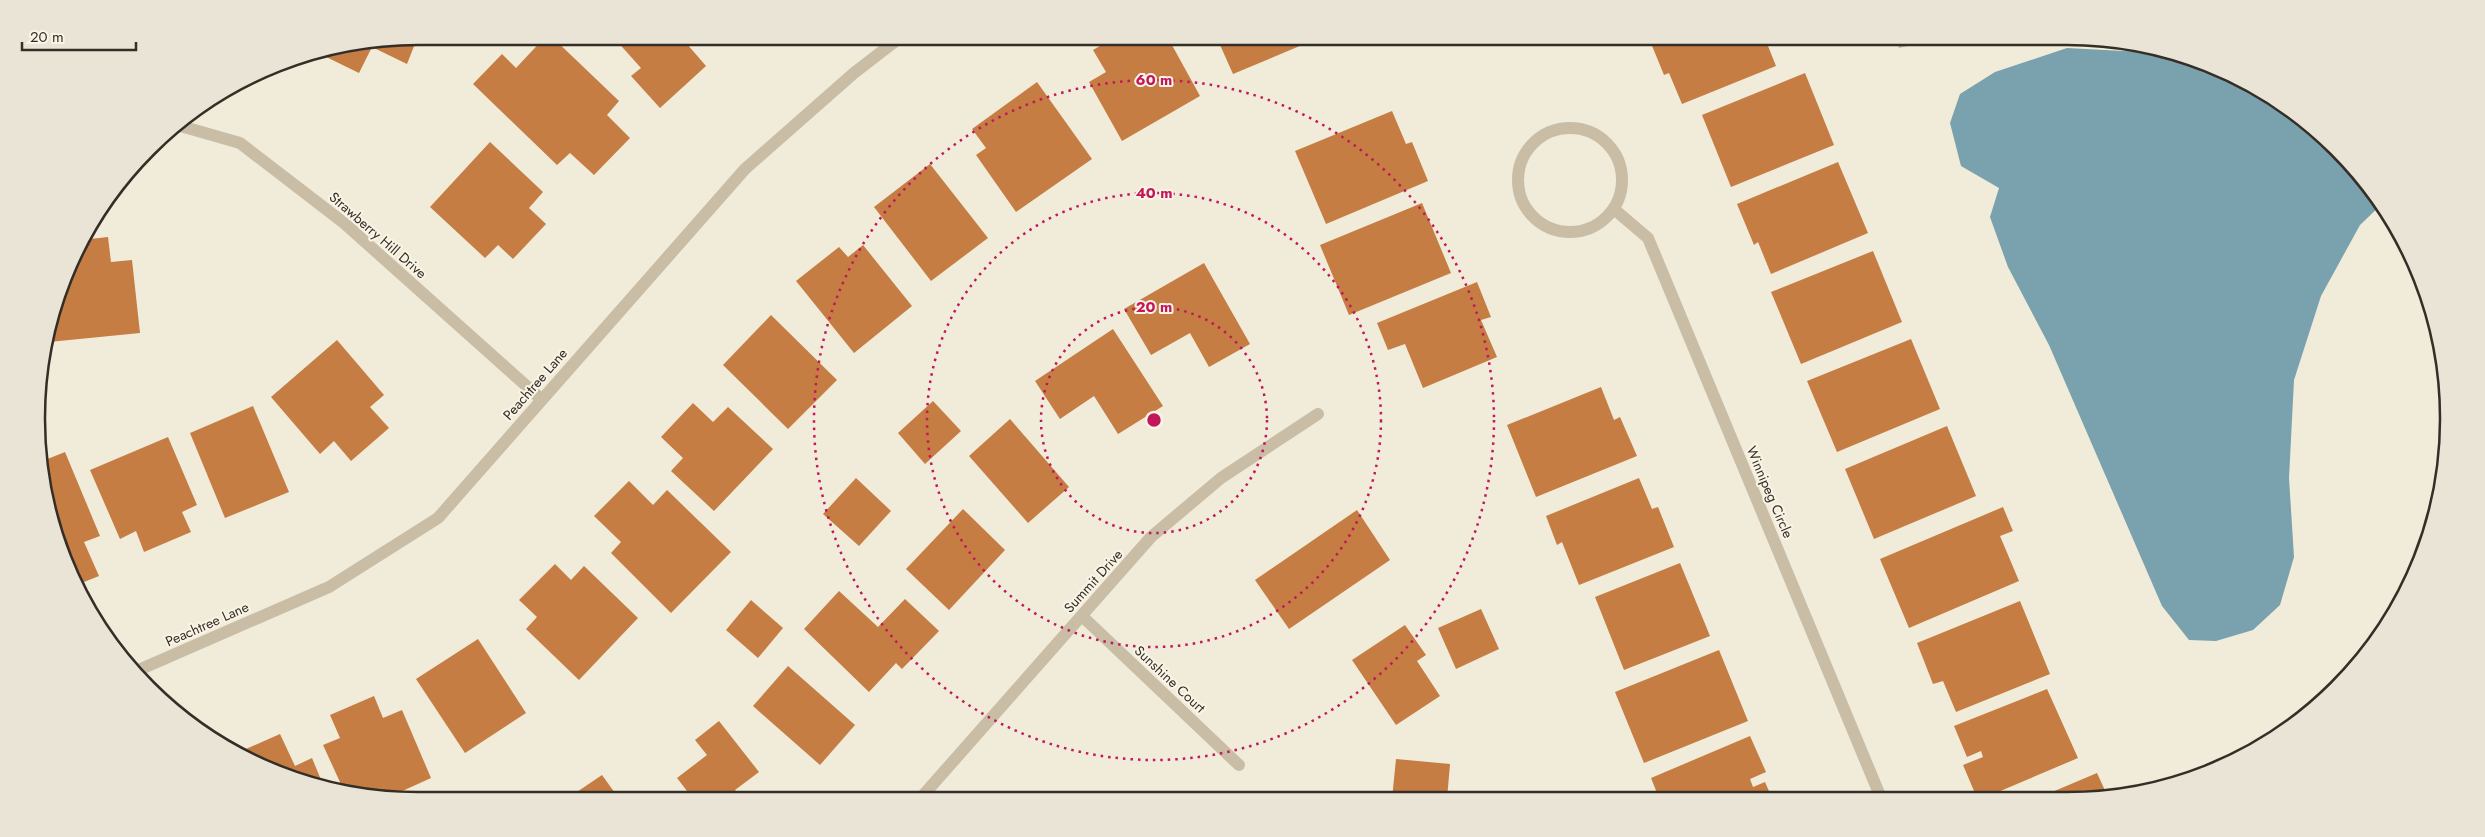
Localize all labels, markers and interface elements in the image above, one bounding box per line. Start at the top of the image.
scale bar [22,20,136,52]
text: 20 m [30,26,64,48]
text: 60 m [1136,69,1172,91]
text: 40 m [1135,182,1173,204]
street label: Strawberry Hill Drive [325,187,431,283]
text: 20 m [1136,296,1172,318]
street label: Peachtree Lane [498,344,572,424]
centre of rings [1145,411,1163,429]
street label: Winnipeg Circle [1742,443,1798,541]
street label: Summit Drive [1059,545,1127,617]
street label: Peachtree Lane [162,597,252,651]
street label: Sunshine Court [1130,641,1210,718]

